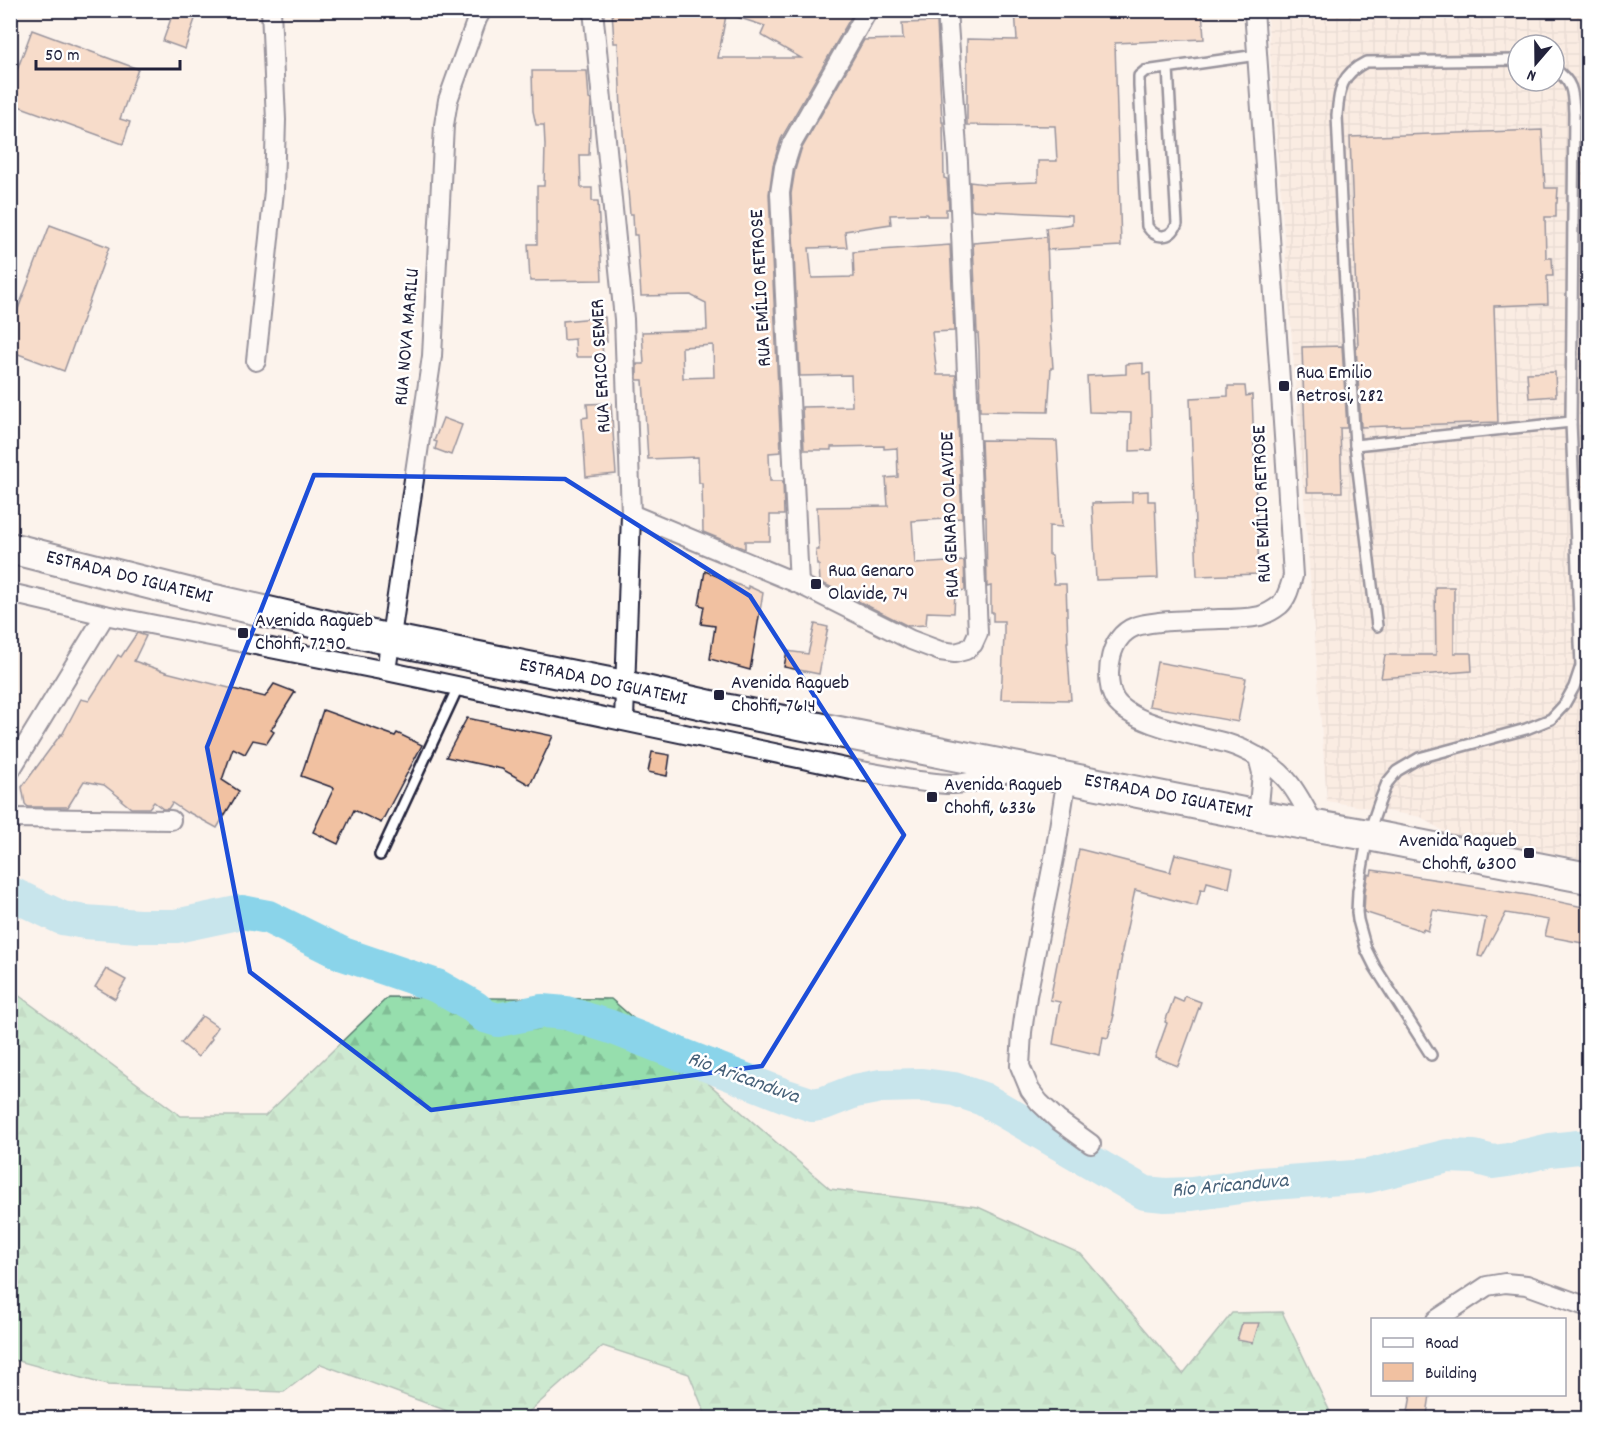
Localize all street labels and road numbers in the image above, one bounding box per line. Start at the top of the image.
street label: RUA EMÍLIO RETROSE [744,209,780,367]
street label: RUA NOVA MARILU [388,267,428,407]
street label: RUA ERICO SEMER [585,298,619,434]
street label: RUA EMÍLIO RETROSE [1246,425,1280,583]
street label: RUA GENARO OLAVIDE [934,431,968,599]
street label: ESTRADA DO IGUATEMI [43,544,215,612]
street label: ESTRADA DO IGUATEMI [517,652,689,714]
street label: ESTRADA DO IGUATEMI [1082,767,1254,827]

